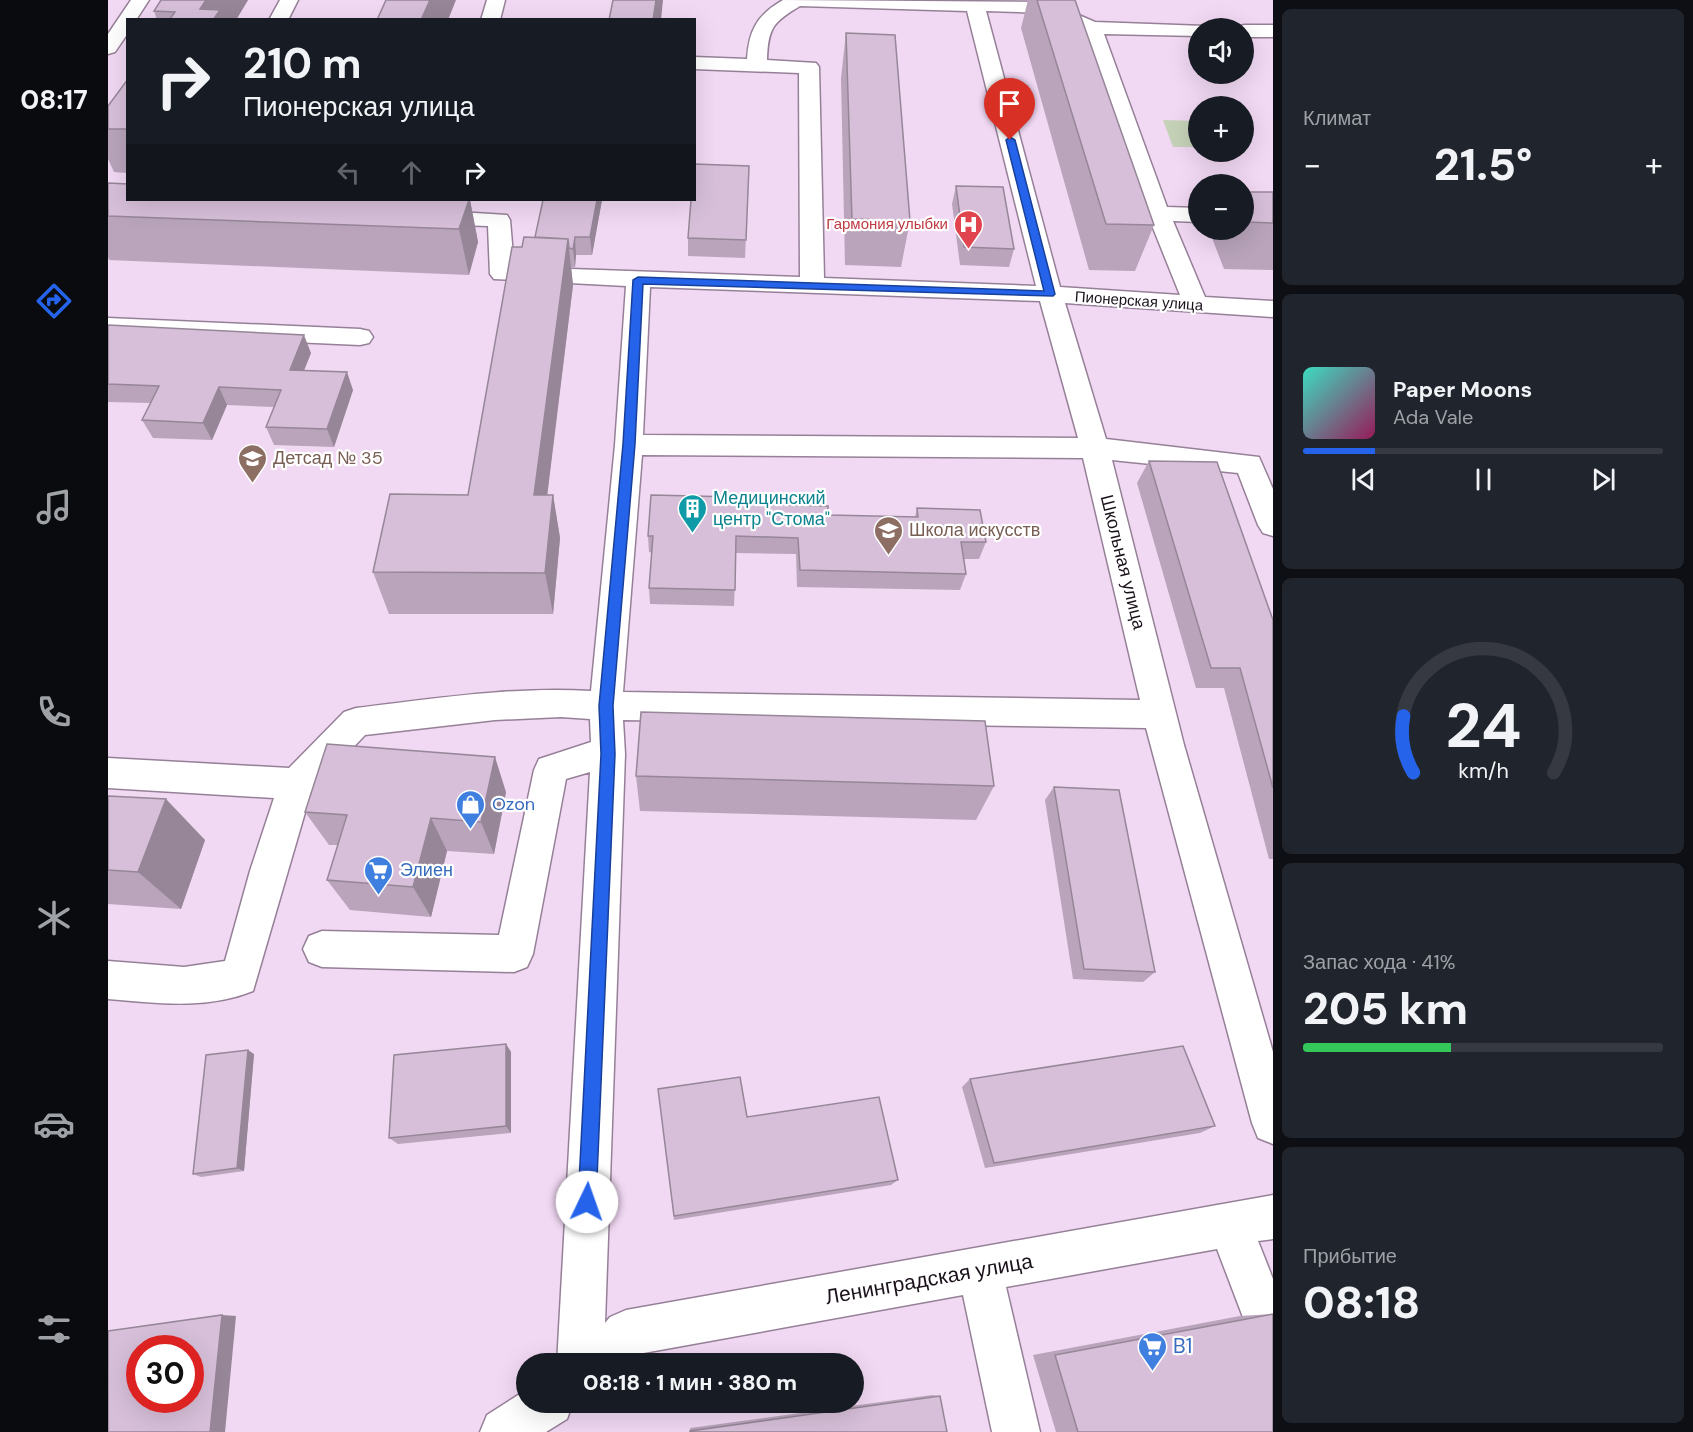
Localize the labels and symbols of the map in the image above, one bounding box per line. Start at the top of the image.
pin [984,78,1035,140]
hospital icon: Гармония улыбки [953,208,985,250]
place label: Гармония улыбки [826,214,948,234]
street label: Пионерская улица [1074,287,1204,316]
school or university icon: Детсад № 35 [236,442,268,484]
place label: Детсад № 35 [273,446,383,470]
place label: Медицинский центр "Стома" [713,486,830,531]
building icon: Медицинский центр "Стома" [676,492,708,534]
street label: Школьная улица [1095,492,1152,633]
school or university icon: Школа искусств [872,514,904,556]
place label: Школа искусств [909,518,1040,542]
shop icon: Ozon [455,788,487,830]
place label: Ozon [492,792,535,816]
supermarket icon: Элиен [363,854,395,896]
place label: Элиен [400,858,453,882]
position arrow [555,1170,619,1234]
street label: Ленинградская улица [823,1247,1035,1311]
supermarket icon: B1 [1136,1330,1168,1372]
place label: B1 [1173,1332,1192,1360]
speed limit sign: 30 [126,1335,204,1413]

